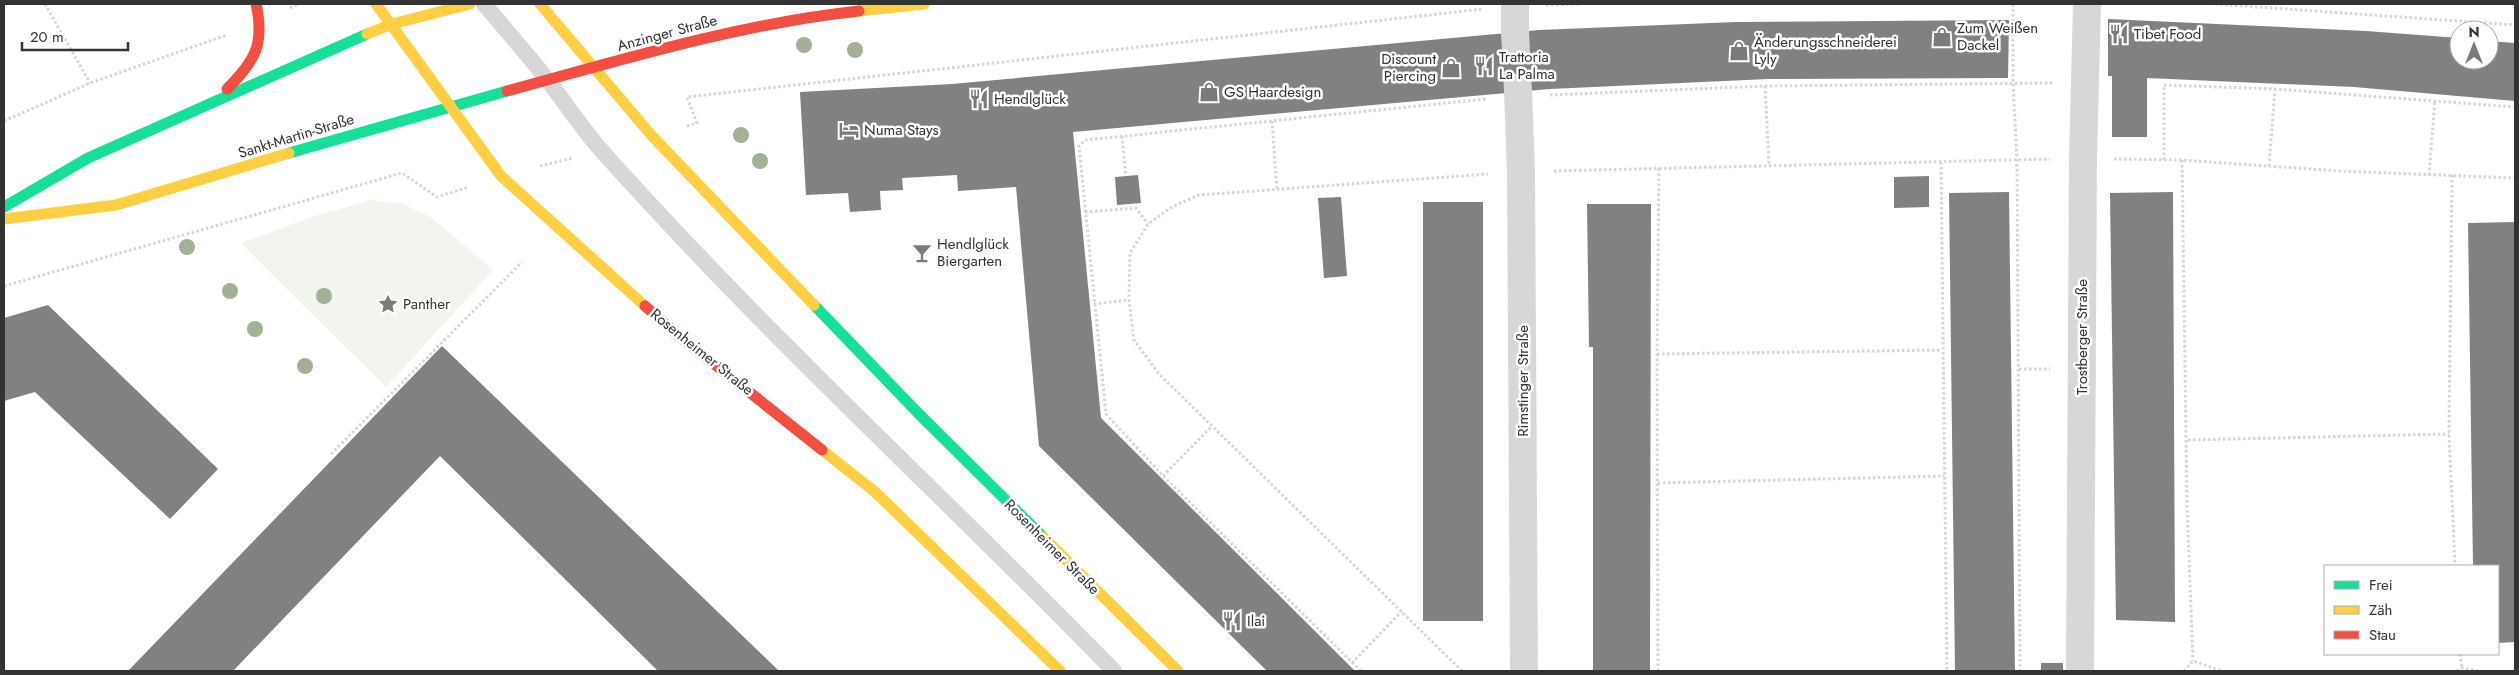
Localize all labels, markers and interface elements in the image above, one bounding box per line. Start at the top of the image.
street label: Anzinger Straße [615,9,720,57]
place label: Zum Weißen Dackel [1957,17,2038,56]
scale bar [22,20,129,52]
north arrow [2449,20,2499,70]
text: N [2468,22,2480,42]
restaurant icon: Tibet Food [2108,23,2130,45]
place label: Tibet Food [2134,23,2201,45]
text: 20 m [30,26,64,48]
shop icon: Zum Weißen Dackel [1931,26,1953,48]
place label: Änderungsschneiderei Lyly [1754,31,1897,70]
shop icon: Änderungsschneiderei Lyly [1728,40,1750,62]
place label: Trattoria La Palma [1499,46,1555,85]
place label: Discount Piercing [1381,48,1436,87]
restaurant icon: Trattoria La Palma [1473,55,1495,77]
shop icon: Discount Piercing [1440,57,1462,79]
shop icon: GS Haardesign [1198,81,1220,103]
place label: GS Haardesign [1224,81,1321,103]
restaurant icon: Hendlglück [968,88,990,110]
place label: Hendlglück [994,88,1066,110]
street label: Sankt-Martin-Straße [235,108,357,164]
hotel icon: Numa Stays [838,119,860,141]
place label: Numa Stays [864,119,939,141]
place label: Hendlglück Biergarten [937,233,1009,272]
bar icon: Hendlglück Biergarten [911,242,933,264]
street label: Trostberger Straße [2071,279,2093,395]
place icon: Panther [377,293,399,315]
place label: Panther [403,293,451,315]
street label: Rosenheimer Straße [646,303,759,401]
street label: Rimstinger Straße [1512,325,1534,437]
street label: Rosenheimer Straße [999,494,1105,600]
legend [2324,565,2499,655]
text: Frei [2369,574,2393,596]
text: Zäh [2369,599,2392,621]
restaurant icon: Ilai [1221,610,1243,632]
place label: Ilai [1247,610,1265,632]
text: Stau [2369,624,2396,646]

